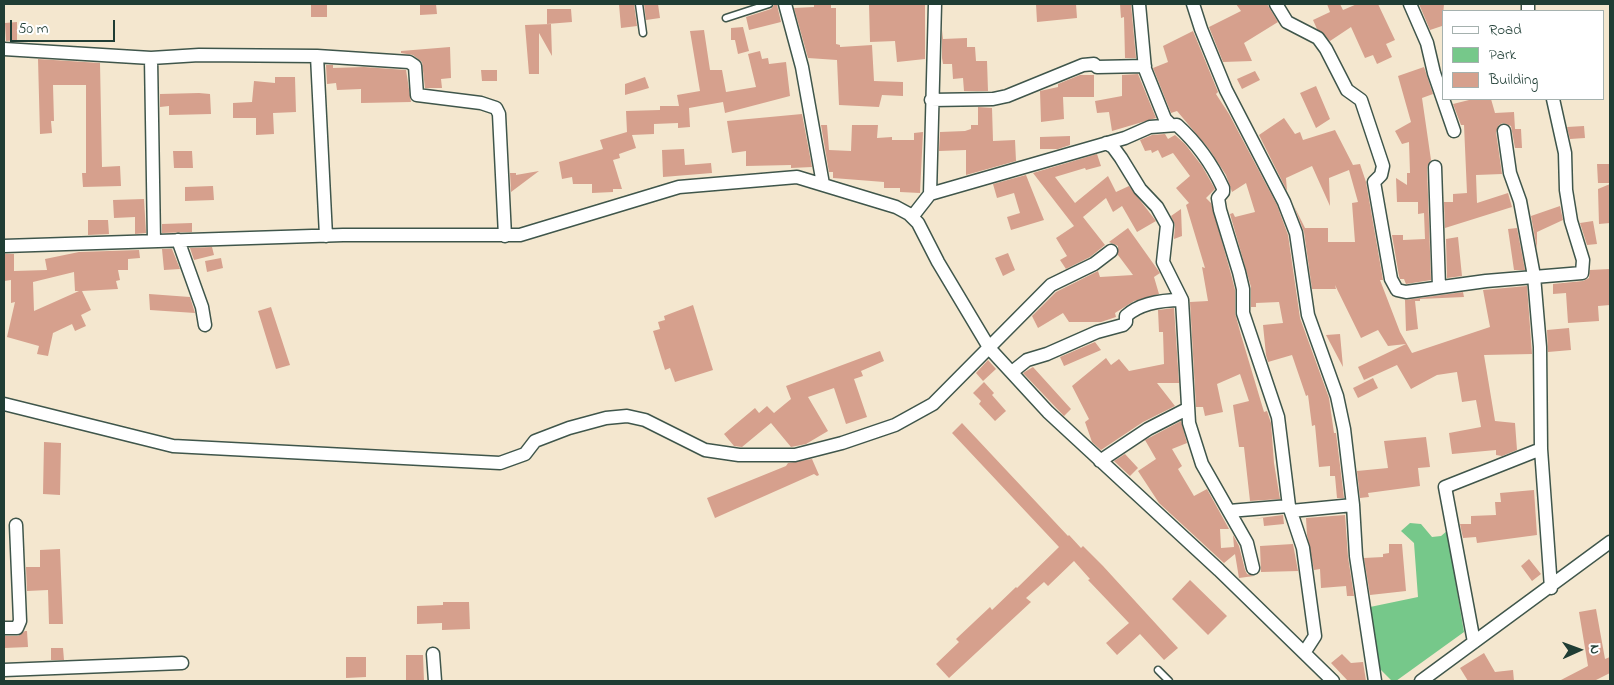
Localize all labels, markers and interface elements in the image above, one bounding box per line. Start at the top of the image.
scale bar [12,10,118,42]
legend [1442,10,1604,100]
text: 50 m [18,18,48,40]
text: Road [1489,19,1522,41]
text: Park [1489,44,1516,66]
text: Building [1489,69,1538,91]
north arrow [1554,625,1604,675]
text: N [1584,644,1605,655]

